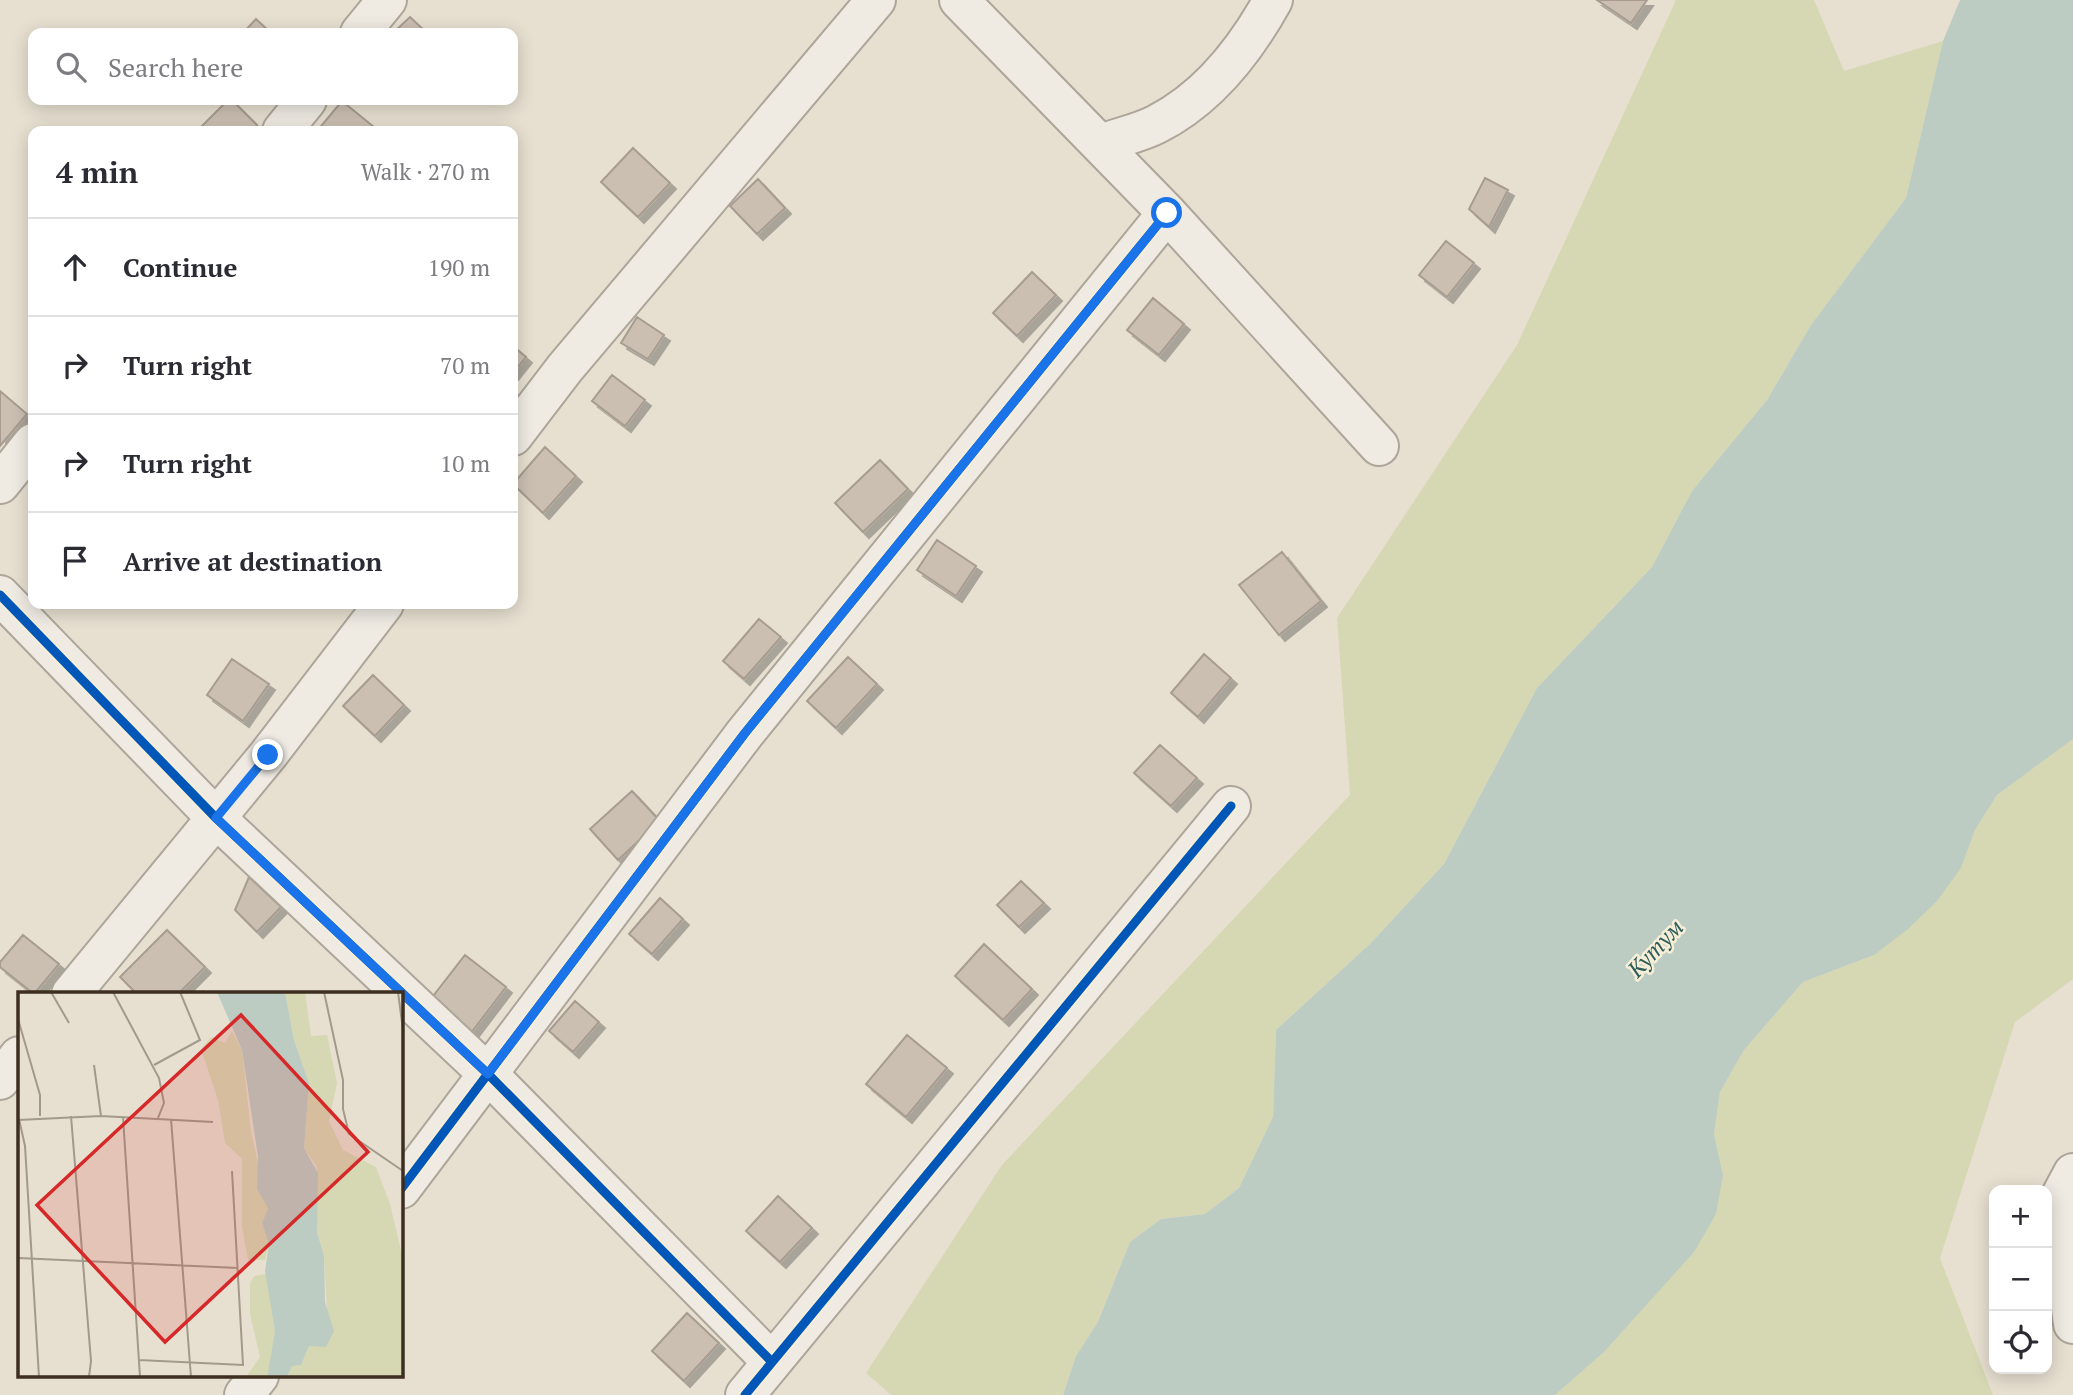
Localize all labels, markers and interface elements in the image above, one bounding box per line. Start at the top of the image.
search box [28,28,518,105]
icon: search [52,48,90,86]
text: Search here [108,50,243,84]
text: 4 min [56,152,138,192]
text: Walk · 270 m [361,156,490,187]
route start [1151,197,1182,228]
icon: ahead [56,248,94,286]
text: Continue [123,250,237,284]
text: 190 m [428,252,490,283]
icon: right [56,346,94,384]
text: Turn right [123,348,252,382]
text: 70 m [440,350,490,381]
icon: right [56,444,94,482]
text: Turn right [123,446,252,480]
text: 10 m [440,448,490,479]
icon: arrive [56,542,94,580]
text: Arrive at destination [123,544,382,578]
route end [252,739,283,770]
water label: Кутум [1619,912,1690,985]
inset map [18,992,402,1378]
map controls [1989,1185,2052,1374]
button: + [1989,1185,2052,1248]
button: − [1989,1248,2052,1311]
button: locate [1989,1311,2052,1374]

